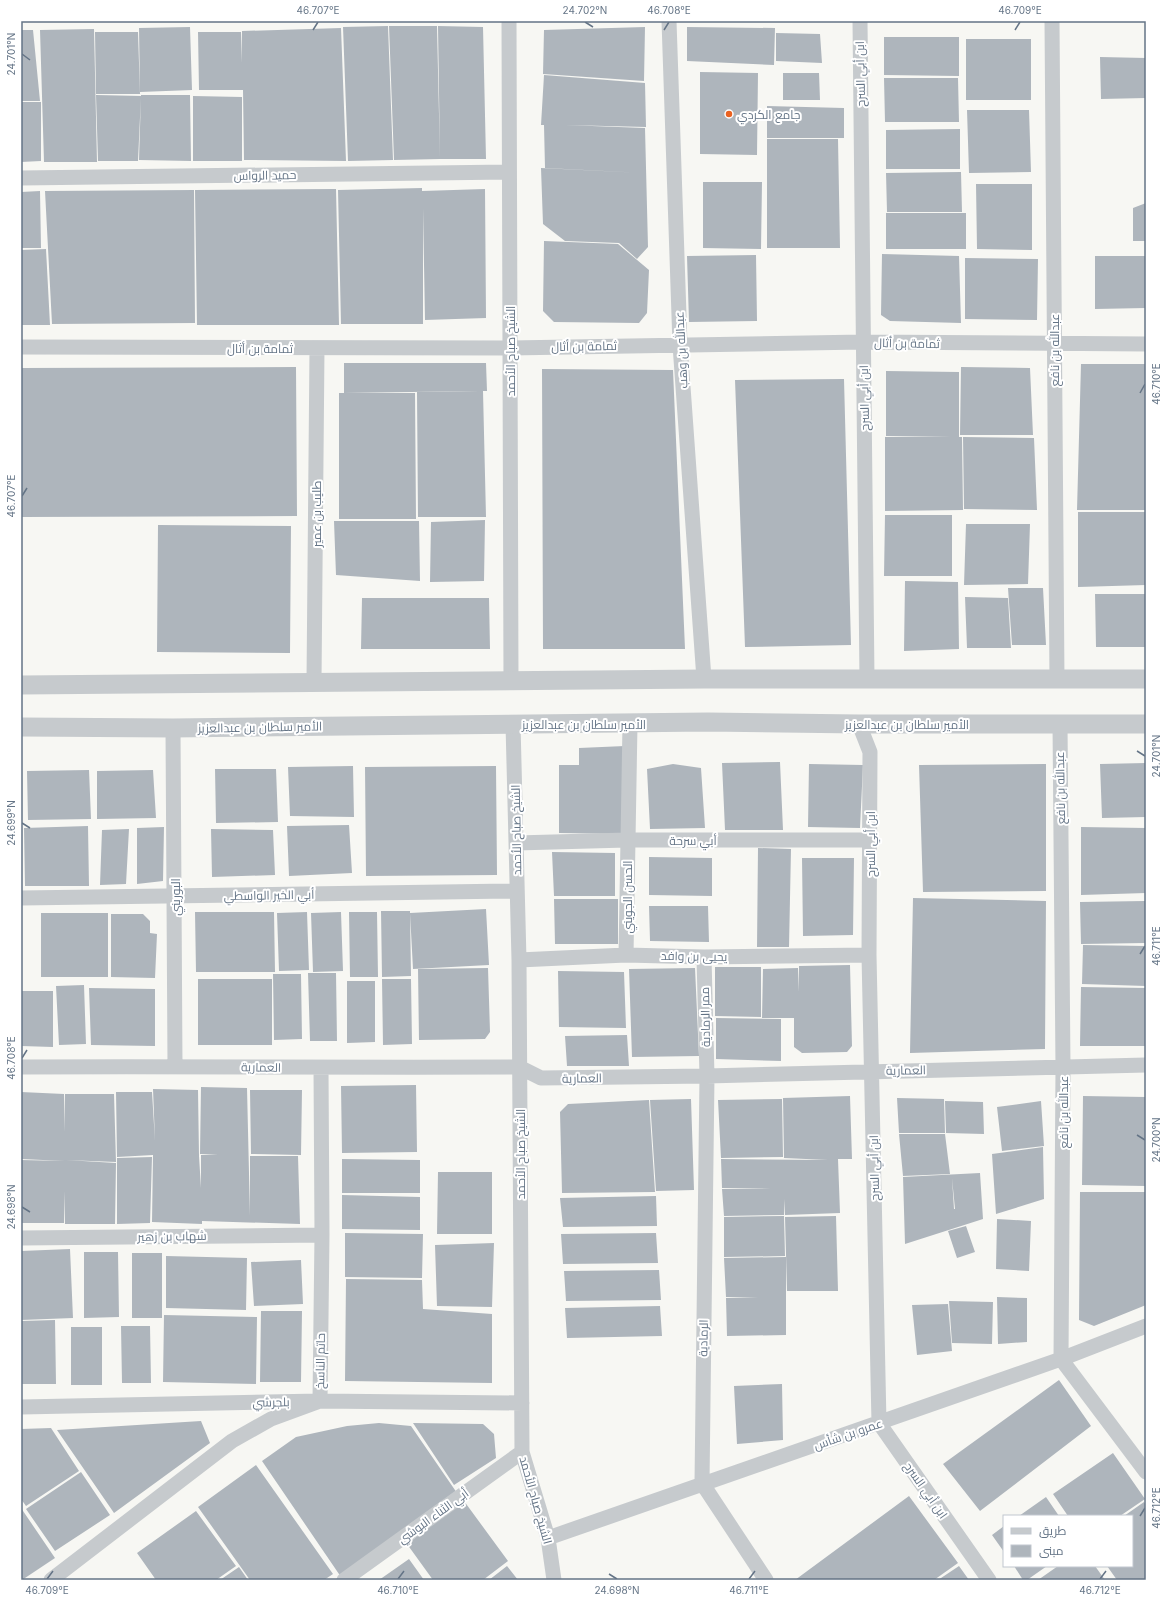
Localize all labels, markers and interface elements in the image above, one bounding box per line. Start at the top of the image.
text: 46.707°E [297,4,339,16]
text: 24.702°N [563,4,607,16]
text: 46.708°E [647,4,691,16]
text: 46.709°E [998,4,1042,16]
text: 24.701°N [5,33,17,75]
street label: ابن أبي السرح [852,41,871,107]
place label: جامع الكردي [737,107,800,125]
marker: جامع الكردي [724,109,734,119]
street label: حميد الرواس [234,167,296,183]
street label: الشيخ صباح الأحمد [503,306,519,396]
street label: عبدالله بن وهب [671,311,691,389]
street label: عبدالله بن نافع [1047,314,1063,386]
street label: ثمامة بن أثال [874,335,941,351]
street label: ثمامة بن أثال [551,338,618,354]
street label: ثمامة بن أثال [227,341,294,356]
text: 46.710°E [1150,363,1162,405]
street label: ابن أبي السرح [856,365,875,431]
text: 46.707°E [5,475,17,517]
street label: طليب بن عمير [309,481,324,548]
street label: الأمير سلطان بن عبدالعزيز [521,717,646,732]
street label: الأمير سلطان بن عبدالعزيز [844,717,969,732]
street label: الأمير سلطان بن عبدالعزيز [197,718,322,736]
text: 24.701°N [1150,735,1162,777]
street label: عبدالله بن نافع [1052,751,1069,825]
street label: الشيخ صباح الأحمد [508,785,525,875]
text: 24.699°N [5,800,17,846]
street label: ابن أبي السرح [863,811,881,877]
street label: أبي سرحة [669,833,717,851]
street label: الحسن الجويني [620,861,638,933]
street label: البوريني [168,878,186,916]
street label: أبي الخير الواسطي [223,887,315,906]
text: 46.711°E [1150,926,1162,966]
street label: يحيى بن وافد [661,948,728,964]
street label: ممر الرمادية [697,987,713,1047]
text: 46.708°E [5,1036,17,1080]
street label: العمارية [241,1059,281,1075]
street label: العمارية [886,1062,926,1078]
street label: العمارية [562,1070,602,1086]
street label: عبدالله بن نافع [1056,1076,1072,1148]
street label: الشيخ صباح الأحمد [513,1109,529,1199]
text: 24.700°N [1150,1117,1162,1163]
street label: ابن أبي السرح [866,1135,885,1201]
text: 24.698°N [5,1184,17,1230]
street label: شهاب بن زهير [136,1228,207,1244]
street label: الرمادية [695,1319,711,1357]
street label: حاتم الناسخ [312,1333,329,1389]
street label: بلجرشي [252,1394,290,1413]
street label: عمرو بن شأس [812,1415,884,1453]
street label: الشيخ صباح الأحمد [515,1454,556,1546]
street label: ابن أبي السرح [899,1459,951,1523]
street label: أبي الثناء البوشي [395,1485,473,1549]
text: 46.712°E [1150,1487,1162,1529]
legend [1003,1515,1133,1567]
text: طريق [1039,1523,1067,1538]
text: مبنى [1039,1543,1064,1558]
text: 46.709°E [25,1584,69,1596]
text: 46.710°E [377,1584,419,1596]
text: 24.698°N [594,1584,640,1596]
text: 46.711°E [729,1584,769,1596]
text: 46.712°E [1079,1584,1121,1596]

